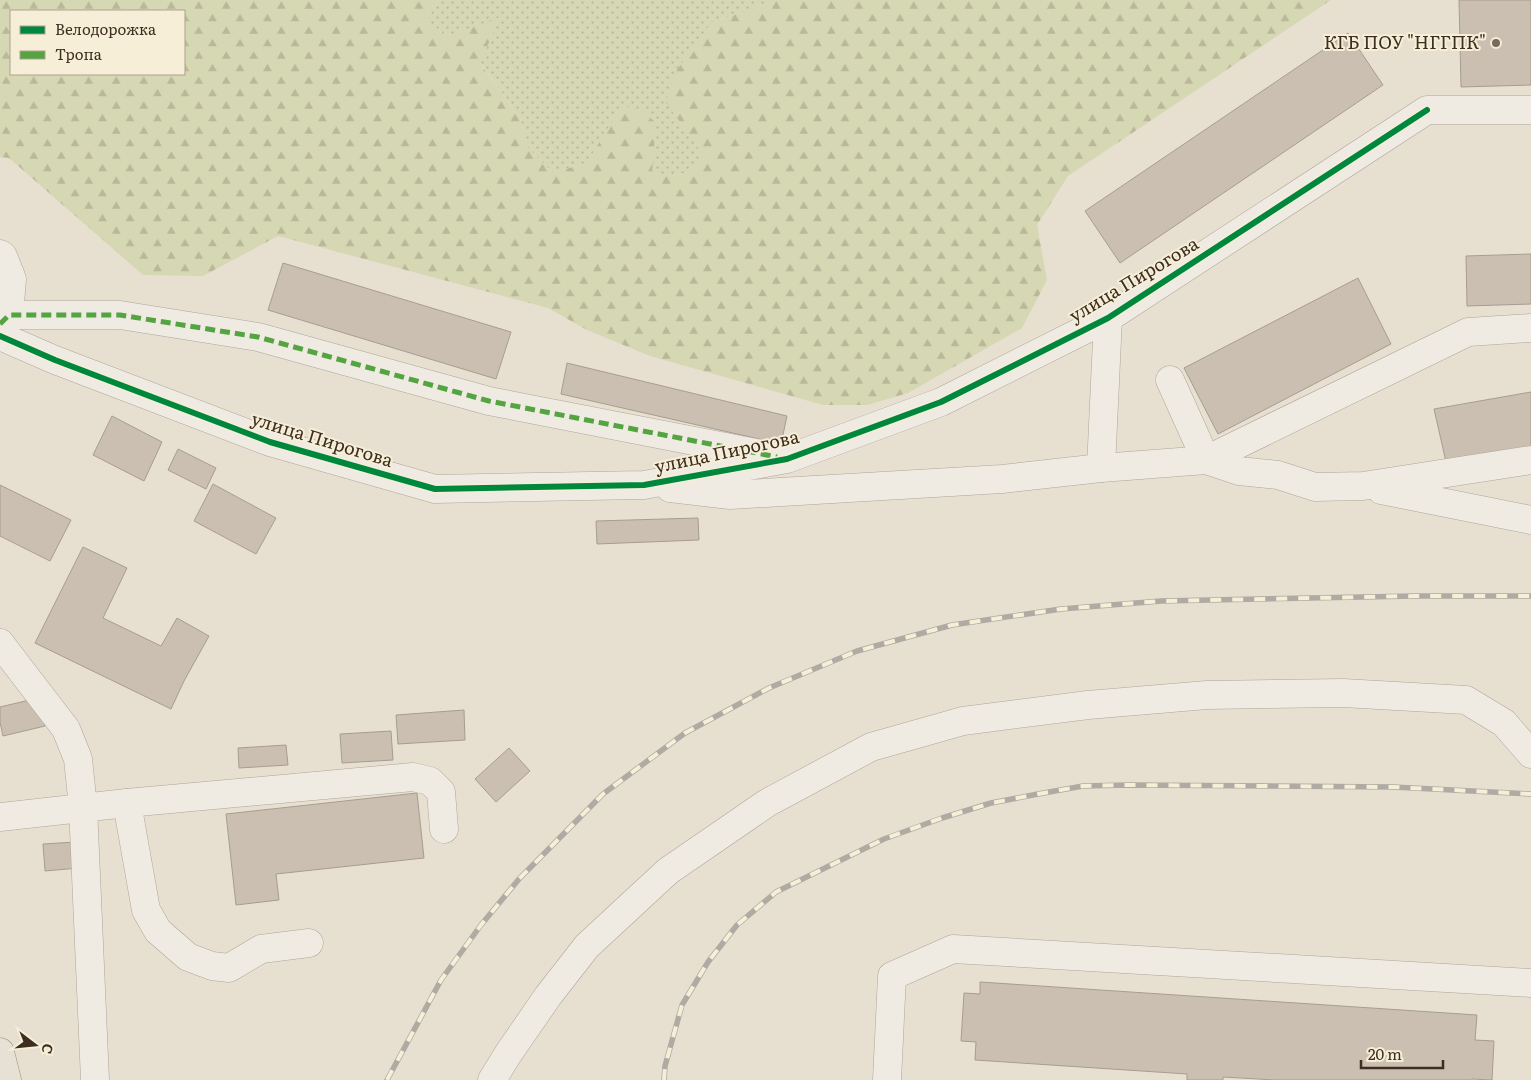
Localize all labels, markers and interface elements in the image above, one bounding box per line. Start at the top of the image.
legend [10,10,185,75]
text: Велодорожка [55,17,157,40]
place label: КГБ ПОУ "НГГПК" [1324,28,1486,55]
marker: КГБ ПОУ "НГГПК" [1490,37,1502,49]
text: Тропа [55,42,103,65]
street label: улица Пирогова [1063,229,1203,328]
street label: улица Пирогова [248,404,397,473]
street label: улица Пирогова [652,422,802,479]
north arrow [10,1020,60,1070]
scale bar [1361,1038,1444,1070]
text: С [37,1041,59,1056]
text: 20 m [1368,1042,1402,1065]

